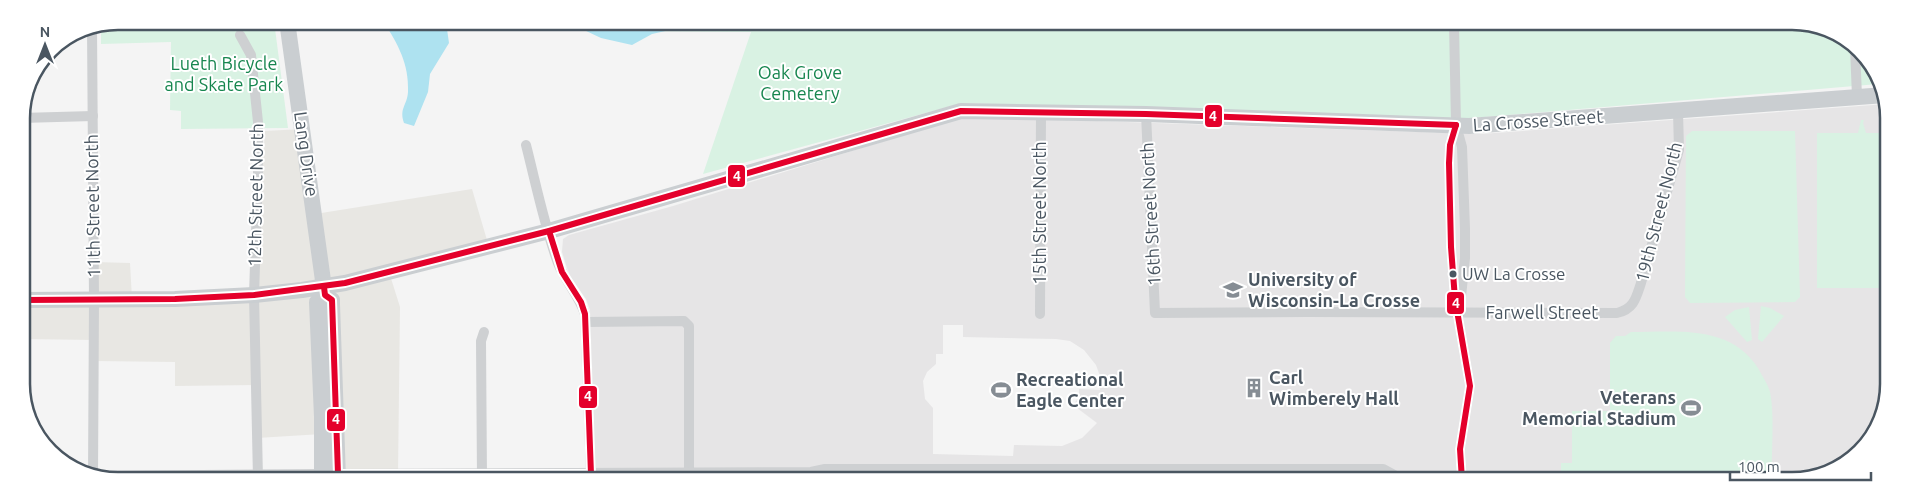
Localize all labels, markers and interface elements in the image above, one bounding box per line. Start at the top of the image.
north arrow [20,20,70,70]
text: N [40,24,50,40]
park label: Lueth Bicycle and Skate Park [165,53,283,94]
park label: Oak Grove Cemetery [758,62,842,103]
line badge: 4 [1204,104,1223,128]
street label: La Crosse Street [1472,105,1604,135]
text: 4 [1209,108,1217,124]
street label: Lang Drive [291,110,323,198]
street label: 12th Street North [244,123,266,267]
street label: 11th Street North [81,134,103,278]
street label: 19th Street North [1631,140,1685,284]
street label: 15th Street North [1029,141,1049,285]
street label: 16th Street North [1136,142,1164,286]
line badge: 4 [727,164,746,188]
text: 4 [733,168,741,184]
place label: UW La Crosse [1462,264,1565,283]
place label: University of Wisconsin-La Crosse [1248,269,1420,310]
marker: UW La Crosse [1448,269,1458,279]
school or university icon: University of Wisconsin-La Crosse [1222,279,1244,301]
line badge: 4 [1446,291,1465,315]
text: 4 [1452,295,1460,311]
street label: Farwell Street [1486,302,1598,322]
place label: Carl Wimberely Hall [1269,367,1399,408]
place label: Recreational Eagle Center [1016,369,1125,410]
building icon: Carl Wimberely Hall [1243,377,1265,399]
sports icon: Recreational Eagle Center [990,379,1012,401]
line badge: 4 [578,385,598,409]
place label: Veterans Memorial Stadium [1522,387,1676,428]
text: 4 [584,388,592,404]
sports icon: Veterans Memorial Stadium [1680,397,1702,419]
line badge: 4 [326,408,346,432]
text: 4 [332,411,340,427]
scale bar [1730,450,1871,482]
text: 100 m [1738,458,1780,475]

